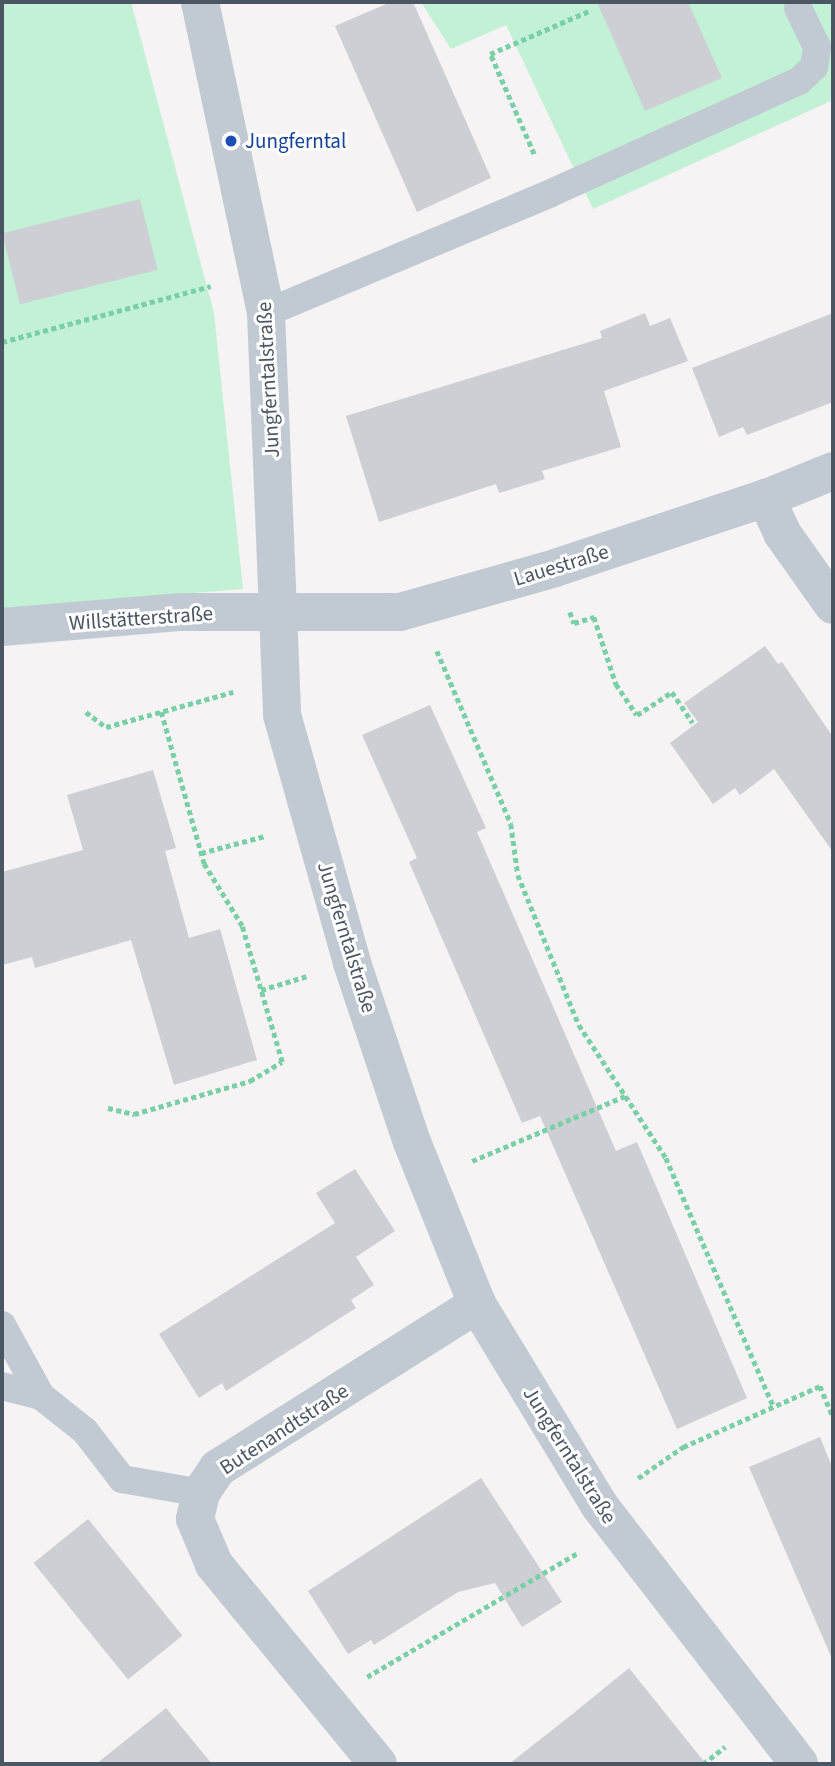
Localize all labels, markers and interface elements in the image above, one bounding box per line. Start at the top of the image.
place label: Jungferntal [245,128,346,154]
marker: Jungferntal [223,133,239,149]
street label: Jungferntalstraße [251,301,285,459]
street label: Lauestraße [510,539,612,591]
street label: Willstätterstraße [68,600,214,636]
street label: Jungferntalstraße [312,858,382,1016]
street label: Butenandtstraße [215,1378,353,1480]
street label: Jungferntalstraße [518,1382,622,1528]

